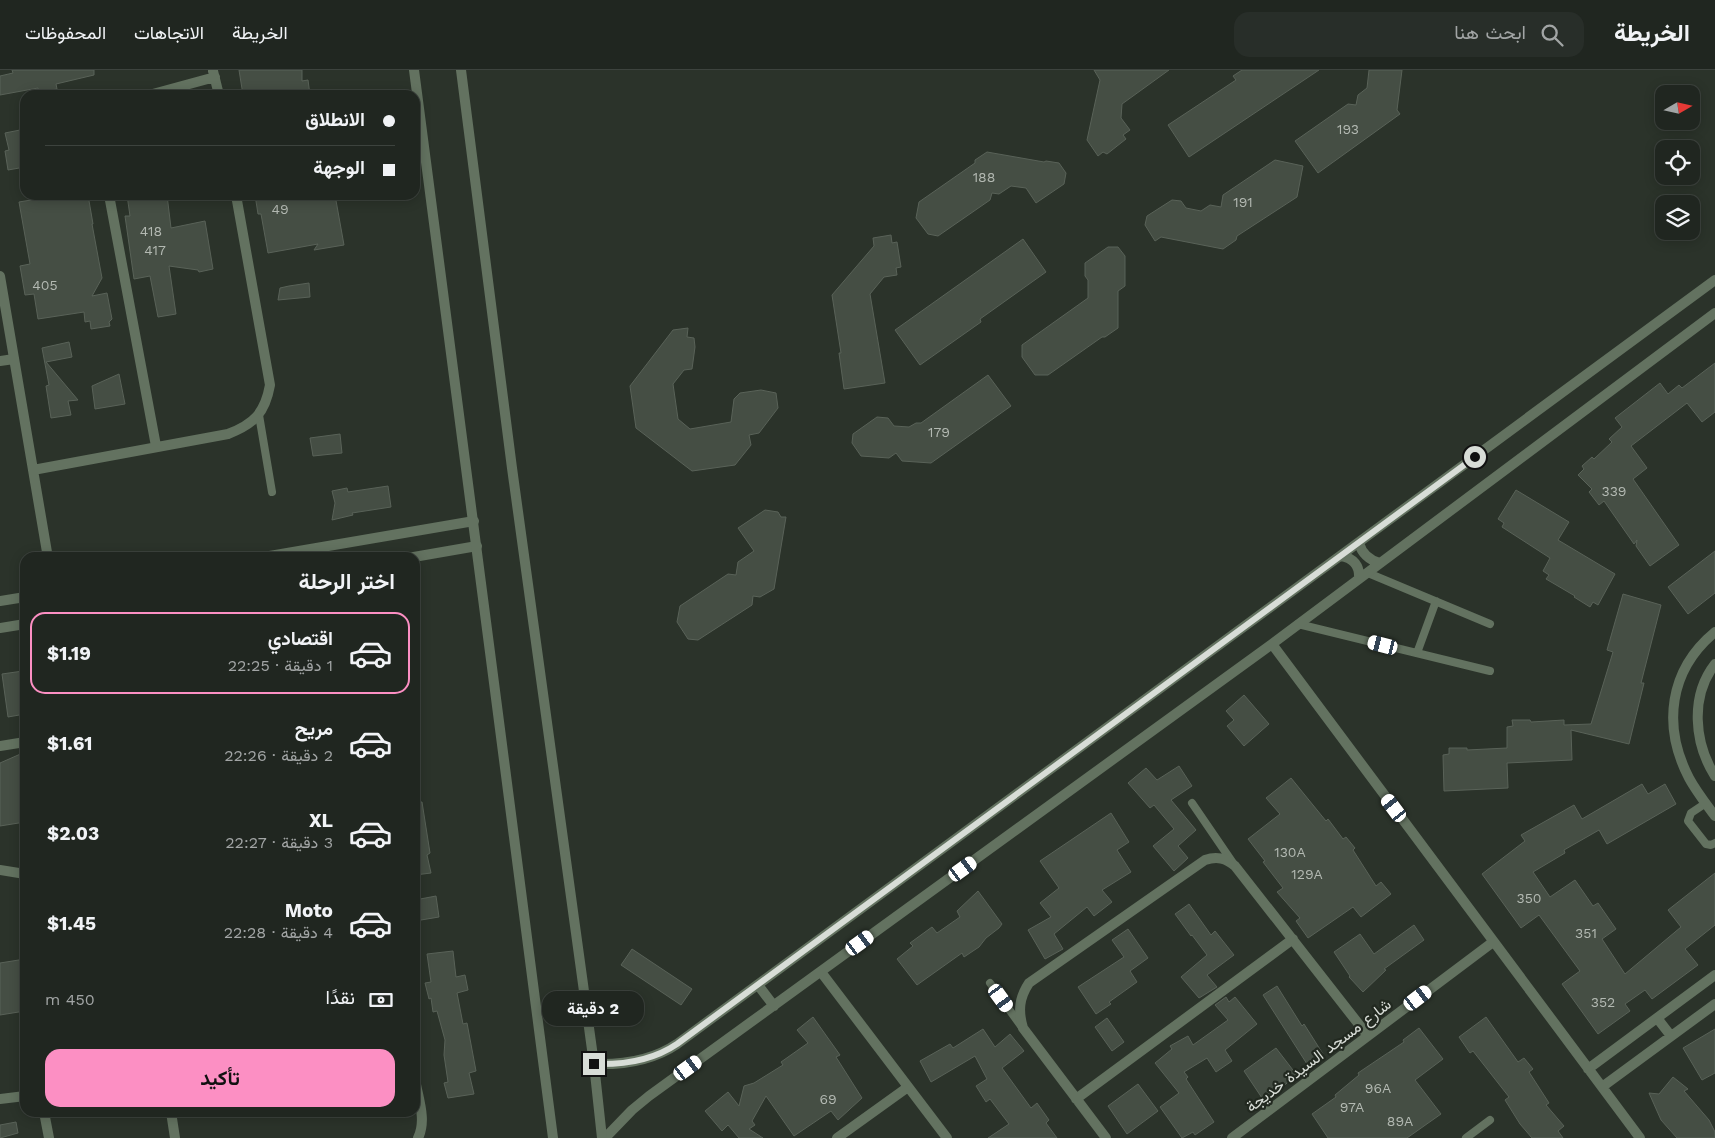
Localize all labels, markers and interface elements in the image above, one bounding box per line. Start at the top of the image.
search box [1234,12,1584,57]
text: الخريطة [1614,19,1690,47]
text: ابحث هنا [1454,21,1526,44]
icon: search [1538,21,1566,49]
text: المحفوظات [25,22,106,43]
text: الاتجاهات [134,22,204,43]
text: الخريطة [232,22,288,43]
north arrow [1655,85,1700,130]
map controls [1655,85,1700,240]
text: الانطلاق [305,108,365,131]
house number: 193 [1337,121,1359,137]
button: locate [1655,140,1700,185]
text: الوجهة [313,156,365,179]
house number: 188 [973,169,995,185]
house number: 191 [1233,194,1253,210]
button: layers [1655,195,1700,240]
house number: 49 [271,201,289,217]
house number: 418 [140,223,162,239]
house number: 417 [144,242,166,258]
house number: 405 [32,277,58,293]
house number: 179 [928,424,950,440]
route start [1464,446,1486,468]
house number: 339 [1602,483,1626,499]
text: اختر الرحلة [298,569,395,594]
text: اقتصادي [268,627,333,650]
icon: car [348,631,393,676]
car [1366,634,1399,656]
text: $1.19 [47,642,91,665]
text: 1 دقيقة · 22:25 [228,656,333,675]
text: مريح [295,717,333,740]
icon: car [348,721,393,766]
text: $1.61 [47,732,92,755]
text: 2 دقيقة · 22:26 [224,746,333,765]
car [1378,792,1409,824]
text: XL [309,809,333,832]
icon: car [348,811,393,856]
text: $2.03 [47,822,99,845]
text: 3 دقيقة · 22:27 [225,833,333,852]
house number: 130A [1274,844,1306,860]
car [946,854,979,884]
house number: 129A [1291,866,1323,882]
house number: 350 [1516,890,1542,906]
text: Moto [285,899,333,922]
icon: car [348,901,393,946]
text: $1.45 [47,912,96,935]
text: 4 دقيقة · 22:28 [224,923,333,942]
house number: 351 [1575,925,1597,941]
car [843,928,876,958]
car [986,981,1015,1015]
car [1401,983,1434,1013]
text: نقدًا [326,986,355,1009]
icon: cash [367,986,395,1014]
text: 450 m [45,990,95,1009]
callout: 2 دقيقة [543,992,645,1026]
house number: 352 [1591,994,1615,1010]
street label: شارع مسجد السيدة خديجة [1242,995,1396,1118]
text: 2 دقيقة [567,999,619,1018]
button: تأكيد [45,1049,395,1107]
route end [583,1053,605,1075]
car [671,1053,704,1083]
house number: 96A [1365,1080,1391,1096]
house number: 69 [819,1091,837,1107]
house number: 97A [1340,1099,1364,1115]
house number: 89A [1387,1113,1413,1129]

